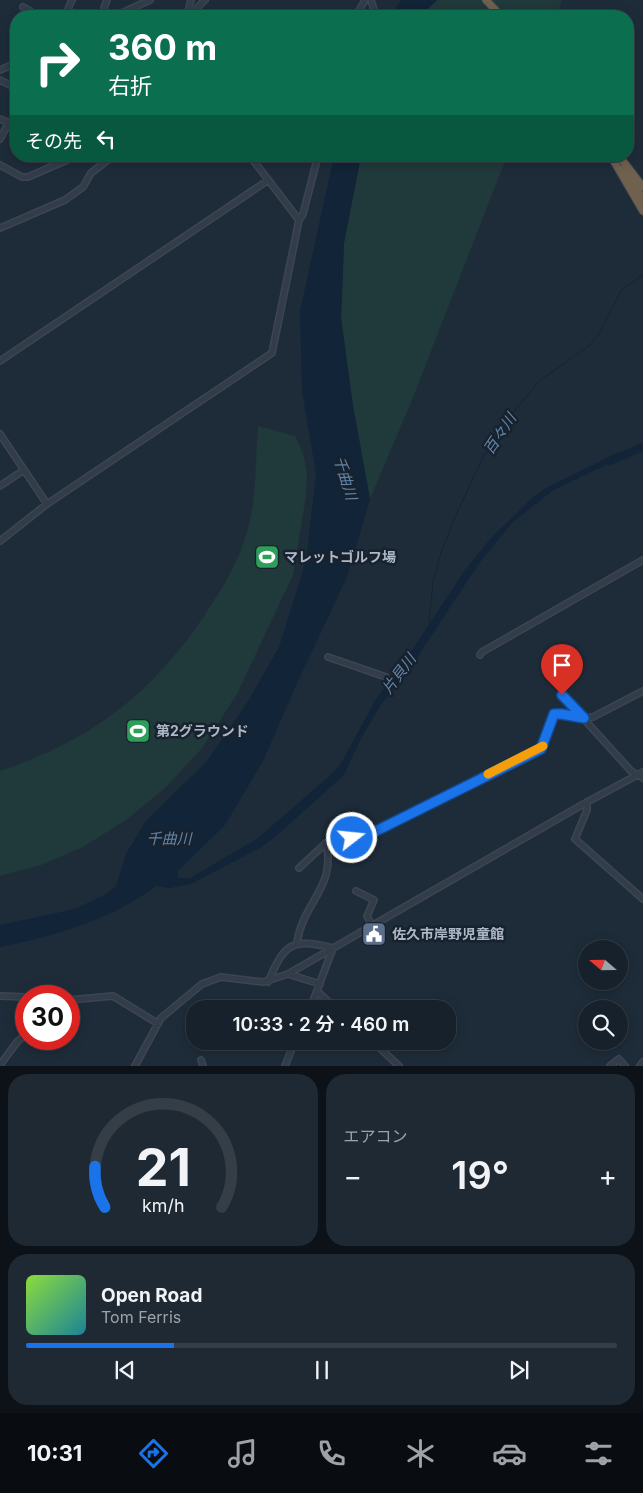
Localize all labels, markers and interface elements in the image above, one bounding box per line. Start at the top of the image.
text: 360 m [108,26,217,68]
icon: right [25,30,90,95]
text: 右折 [108,73,152,99]
icon: left [92,125,120,153]
text: その先 [25,130,82,153]
water label: 百々川 [479,408,521,458]
water label: 千曲川 [330,454,362,504]
sports icon: マレットゴルフ場 [254,544,280,570]
place label: マレットゴルフ場 [284,548,396,565]
pin [541,644,583,695]
water label: 片貝川 [377,648,421,697]
icon: arrive [548,651,576,679]
sports icon: 第2グラウンド [125,718,151,744]
place label: 第2グラウンド [156,722,249,739]
position arrow [325,811,377,863]
water label: 千曲川 [146,829,193,848]
public building icon: 佐久市岸野児童館 [361,921,387,947]
place label: 佐久市岸野児童館 [392,925,504,942]
north arrow [578,940,628,990]
map controls [578,940,628,1050]
speed limit sign: 30 [15,985,80,1050]
button: search [578,1000,628,1050]
text: 10:33 · 2 分 · 460 m [233,1013,409,1036]
text: エアコン [344,1126,408,1146]
text: 21 [135,1136,190,1199]
text: 19° [451,1152,509,1198]
text: − [344,1159,362,1193]
text: + [598,1159,617,1193]
text: km/h [142,1195,184,1216]
text: Open Road [101,1284,202,1307]
text: Tom Ferris [101,1307,181,1327]
icon: previous [111,1356,139,1384]
icon: pause [308,1356,336,1384]
icon: next [505,1356,533,1384]
icon: directions [136,1436,171,1471]
icon: music [225,1436,260,1471]
icon: phone [314,1436,349,1471]
icon: climate [403,1436,438,1471]
icon: car [492,1436,527,1471]
icon: filters [581,1436,616,1471]
text: 10:31 [27,1440,82,1466]

